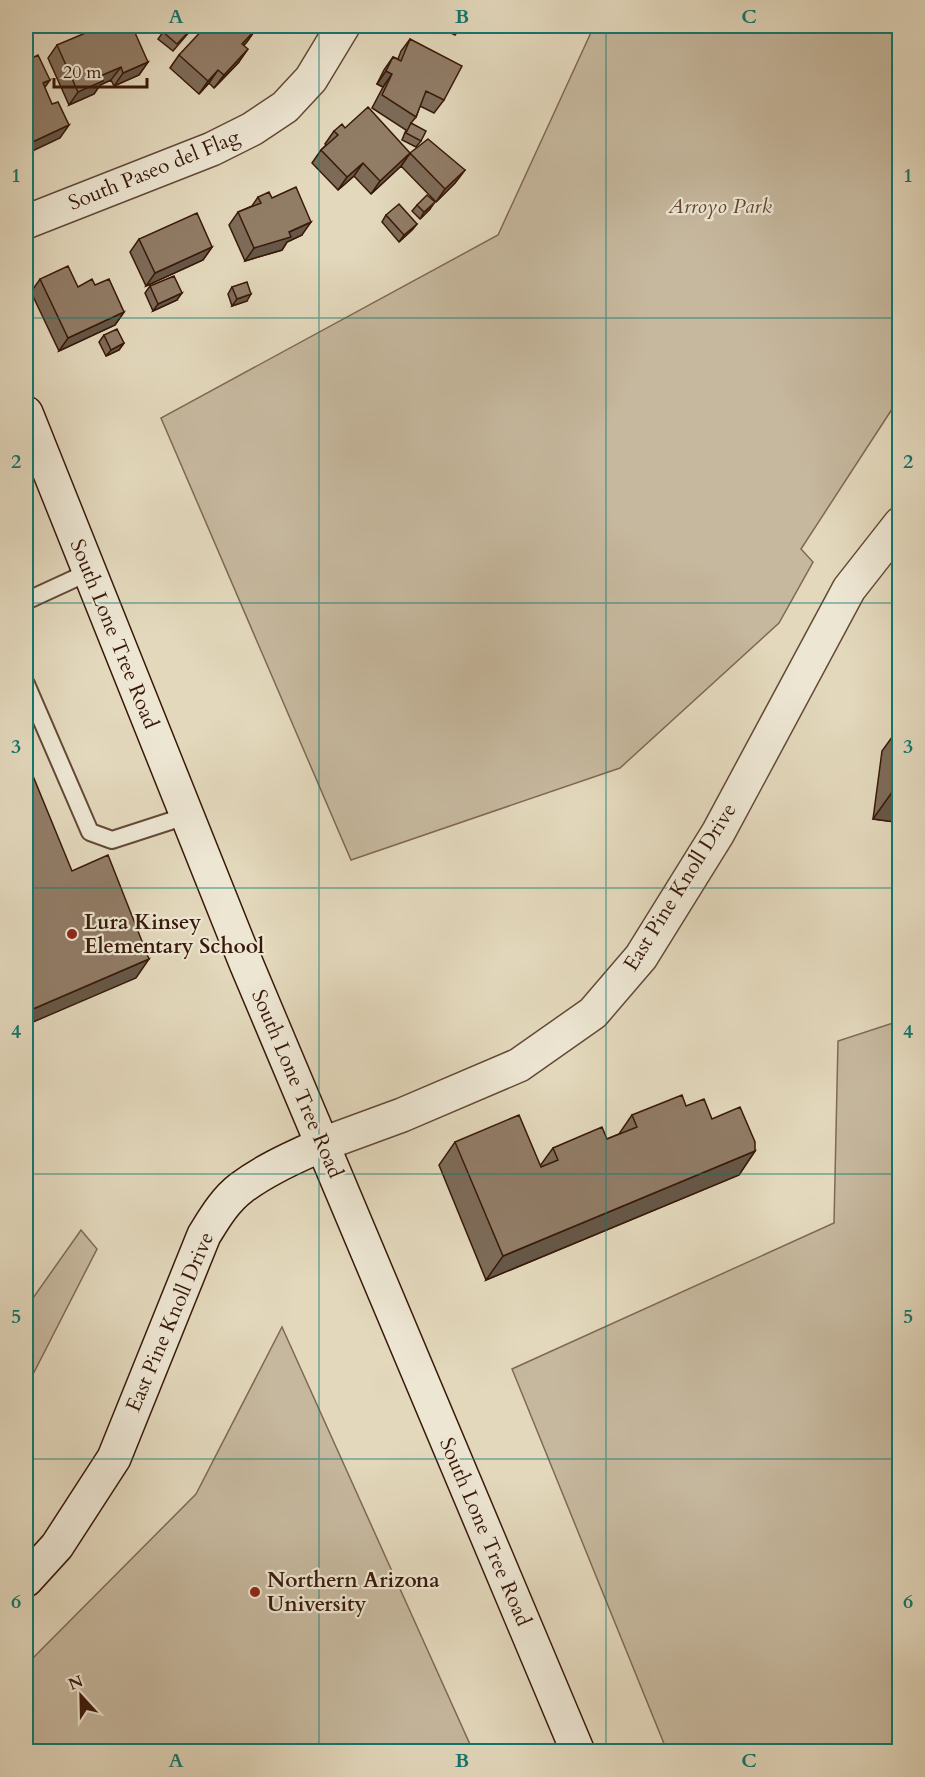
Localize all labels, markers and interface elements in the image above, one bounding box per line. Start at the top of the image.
text: A [168,3,184,30]
text: B [455,3,469,30]
text: C [741,3,757,30]
scale bar [54,51,147,89]
text: 20 m [63,60,102,85]
street label: South Paseo del Flag [64,122,244,218]
text: 1 [11,162,21,189]
text: 1 [903,162,913,189]
park label: Arroyo Park [667,192,772,221]
text: 2 [11,448,21,475]
text: 2 [903,448,913,475]
street label: South Lone Tree Road [63,535,165,733]
text: 3 [11,733,21,760]
text: 3 [903,733,913,760]
street label: East Pine Knoll Drive [617,798,743,976]
place label: Lura Kinsey Elementary School [84,908,264,961]
marker: Lura Kinsey Elementary School [65,927,79,941]
street label: South Lone Tree Road [244,985,350,1183]
text: 4 [11,1018,21,1045]
text: 4 [903,1018,913,1045]
street label: East Pine Knoll Drive [119,1228,221,1416]
text: 5 [11,1303,21,1330]
text: 5 [903,1303,913,1330]
street label: South Lone Tree Road [432,1433,538,1631]
place label: Northern Arizona University [267,1566,440,1619]
marker: Northern Arizona University [248,1585,262,1599]
text: 6 [11,1588,21,1615]
text: 6 [903,1588,913,1615]
north arrow [51,1666,111,1726]
text: N [65,1670,86,1696]
text: A [168,1747,184,1774]
text: B [455,1747,469,1774]
text: C [741,1747,757,1774]

